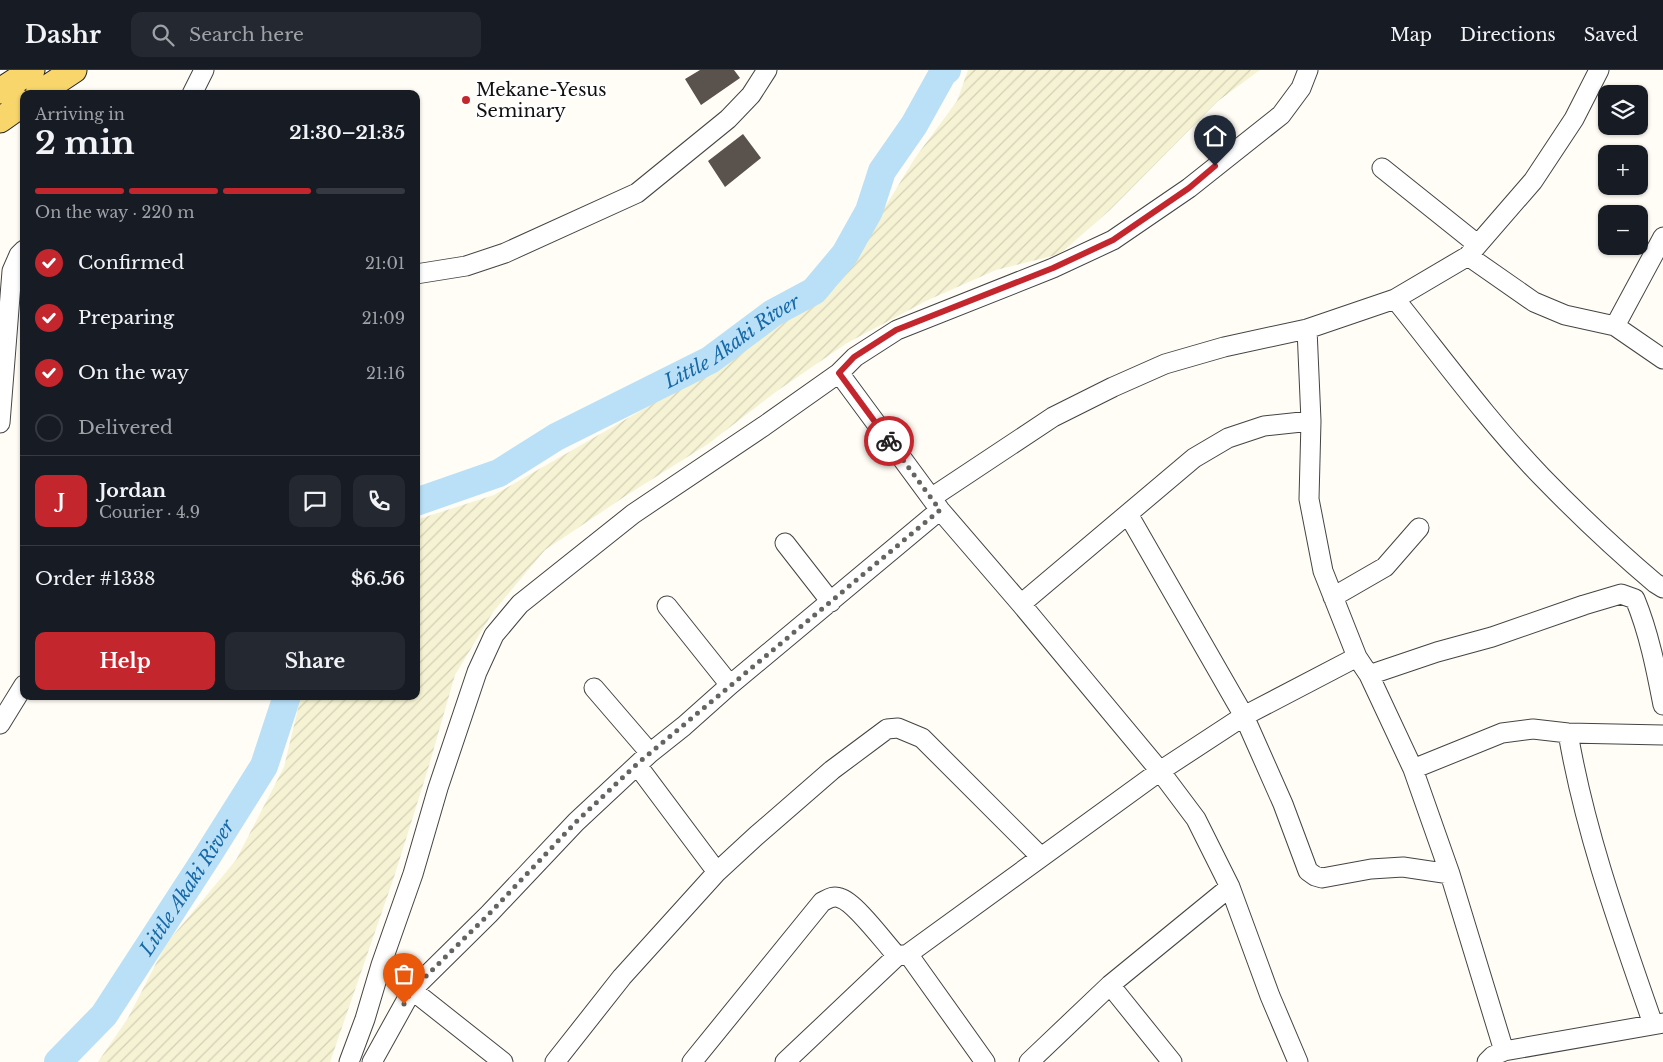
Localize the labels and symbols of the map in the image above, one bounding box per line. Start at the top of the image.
place label: Mekane-Yesus Seminary [476,79,607,122]
marker: Mekane-Yesus Seminary [460,94,472,106]
pin [1194,115,1236,166]
water label: Little Akaki River [659,289,804,393]
courier [864,416,914,466]
water label: Little Akaki River [134,814,240,960]
pin [383,953,425,1004]

